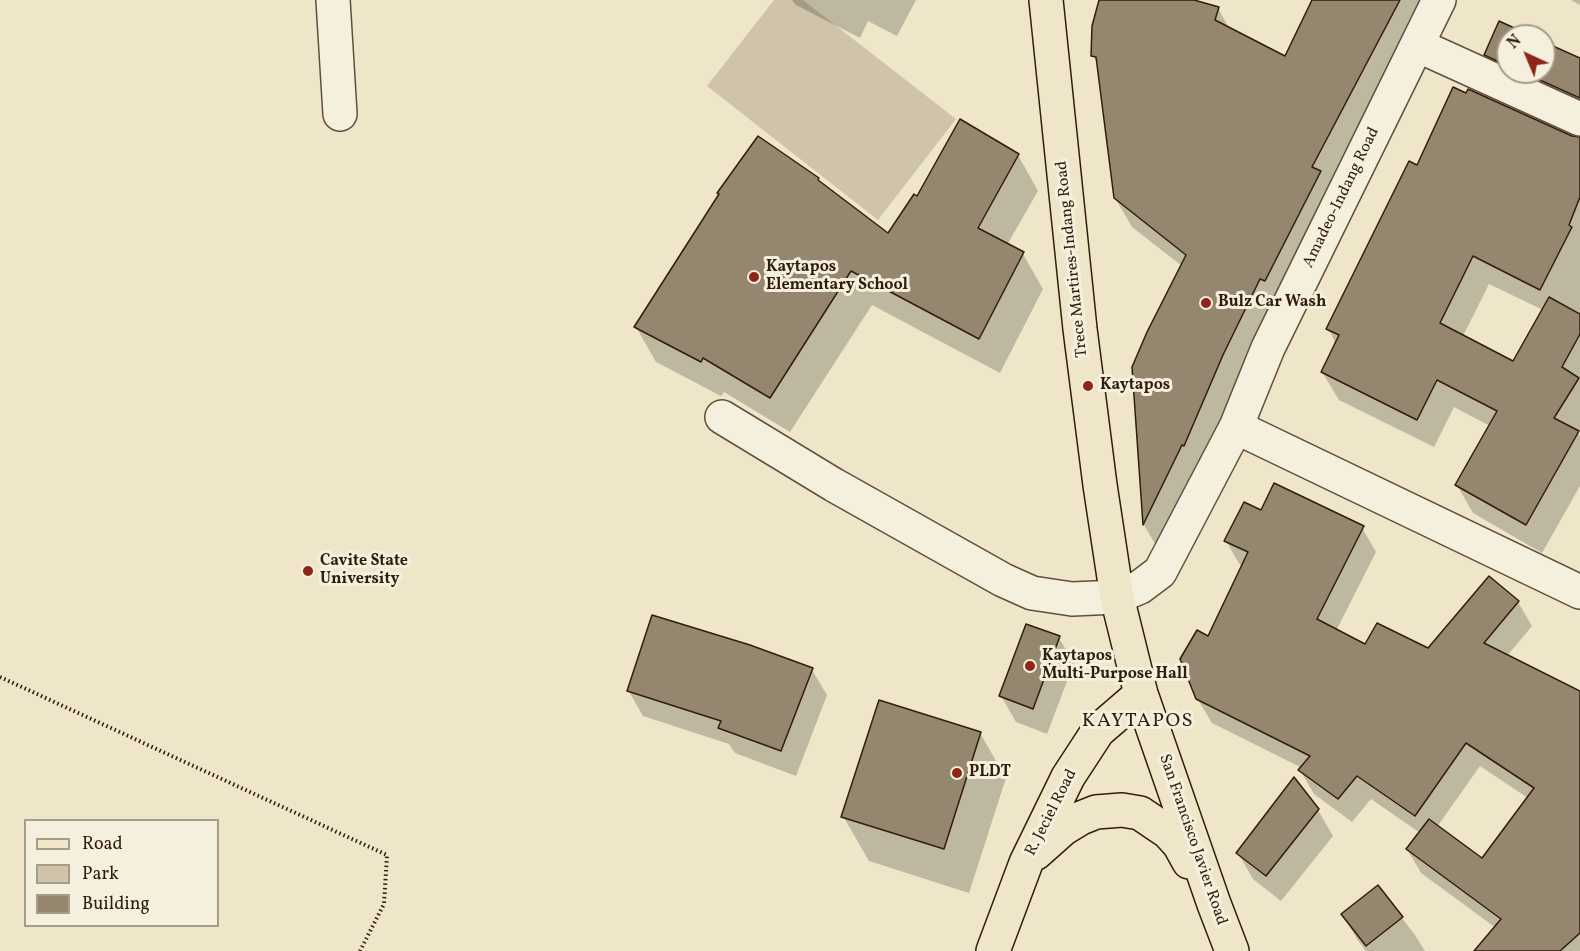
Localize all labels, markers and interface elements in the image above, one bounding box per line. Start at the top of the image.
north arrow [1496,24,1556,84]
text: N [1503,31,1527,54]
street label: Amadeo-Indang Road [1300,125,1384,271]
street label: Trece Martires-Indang Road [1053,160,1093,358]
place label: Kaytapos Elementary School [766,258,908,296]
marker: Kaytapos Elementary School [747,270,761,284]
place label: Bulz Car Wash [1218,293,1326,313]
marker: Bulz Car Wash [1199,296,1213,310]
place label: Kaytapos [1100,376,1170,396]
marker: Kaytapos [1081,379,1095,393]
place label: Cavite State University [320,552,408,590]
marker: Cavite State University [301,564,315,578]
place label: Kaytapos Multi-Purpose Hall [1042,647,1188,685]
marker: Kaytapos Multi-Purpose Hall [1023,659,1037,673]
district label: KAYTAPOS [1082,710,1194,734]
street label: San Francisco Javier Road [1154,752,1230,928]
place label: PLDT [969,763,1011,783]
marker: PLDT [950,766,964,780]
street label: R. Jeciel Road [1022,767,1082,859]
legend [24,819,219,927]
text: Road [82,832,123,857]
text: Park [82,862,119,887]
text: Building [82,892,150,917]

